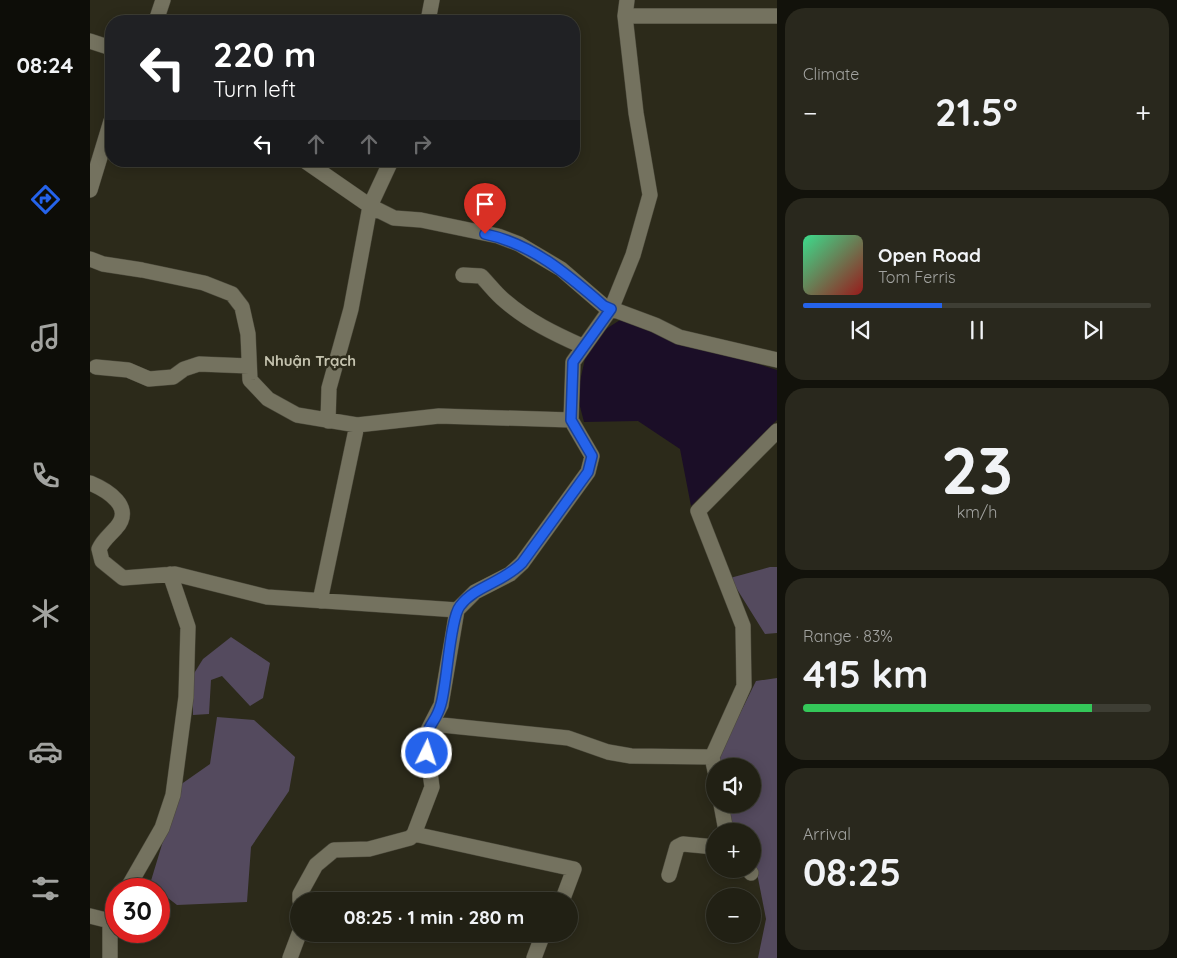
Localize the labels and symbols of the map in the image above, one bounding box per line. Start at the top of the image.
pin [464,183,506,234]
district label: Nhuận Trạch [264,351,356,370]
position arrow [400,726,452,778]
speed limit sign: 30 [105,878,170,943]

